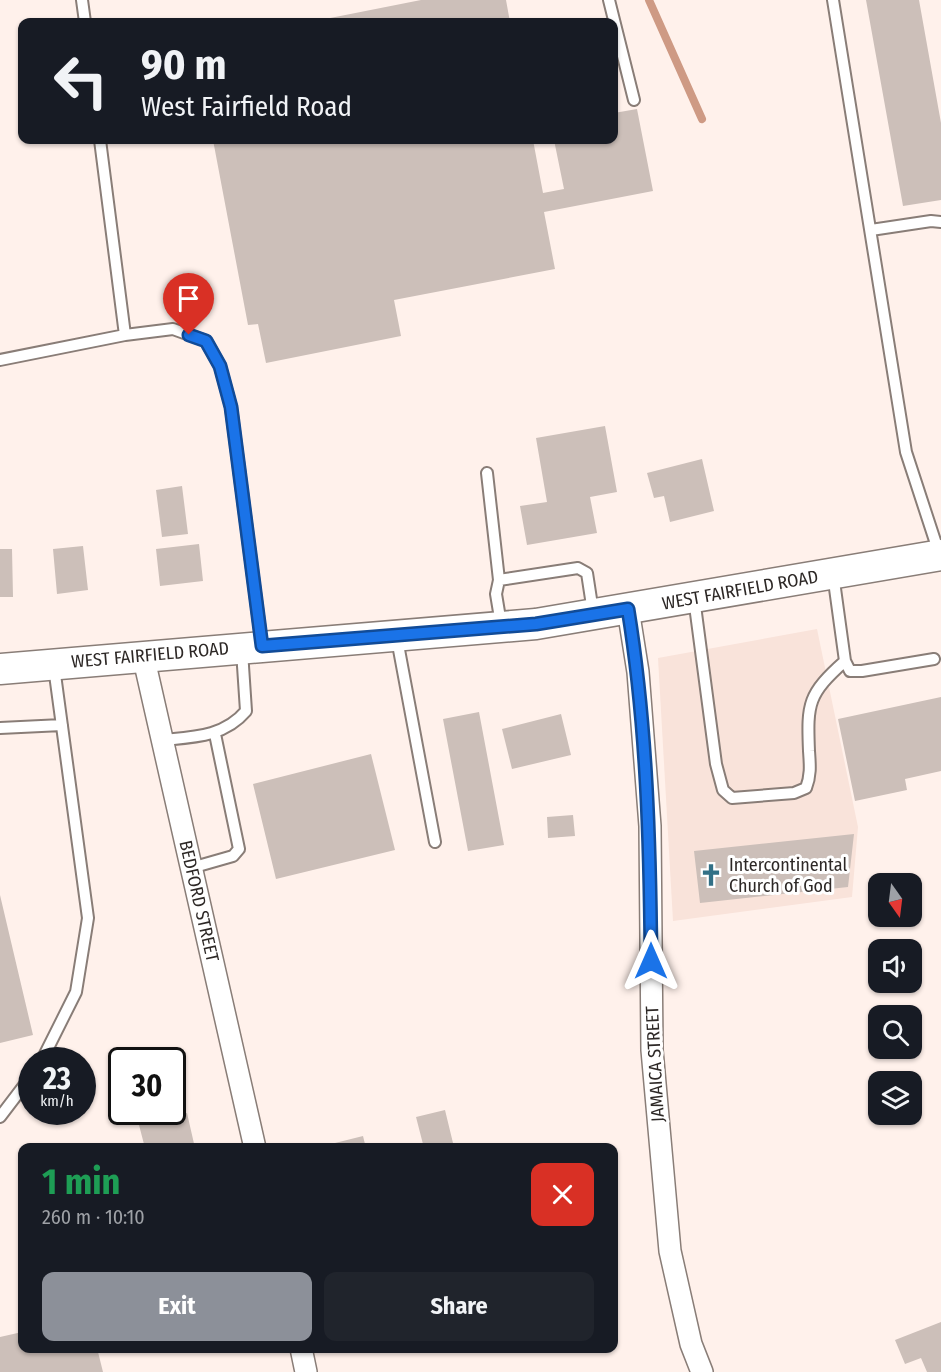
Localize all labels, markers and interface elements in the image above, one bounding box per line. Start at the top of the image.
text: 90 m [141,40,226,90]
icon: left [42,42,120,120]
text: West Fairfield Road [141,91,352,123]
pin [163,273,214,335]
icon: arrive [172,282,205,315]
street label: WEST FAIRFIELD ROAD [660,565,820,615]
street label: WEST FAIRFIELD ROAD [70,637,230,673]
street label: BEDFORD STREET [174,838,224,965]
place label: Intercontinental Church of God [729,854,847,897]
church icon: Intercontinental Church of God [698,862,724,888]
north arrow [868,873,922,927]
map controls [868,873,922,1125]
position arrow [619,929,683,993]
button: sound [868,939,922,993]
street label: JAMAICA STREET [641,1005,669,1123]
button: search [868,1005,922,1059]
speed limit sign: 30 [108,1047,186,1125]
text: 23 [43,1061,71,1097]
button: layers [868,1071,922,1125]
text: km/h [40,1092,74,1110]
text: 1 min [42,1160,120,1204]
button: close [531,1163,594,1226]
text: 260 m · 10:10 [42,1205,145,1229]
button: Exit [42,1272,312,1341]
button: Share [324,1272,594,1341]

